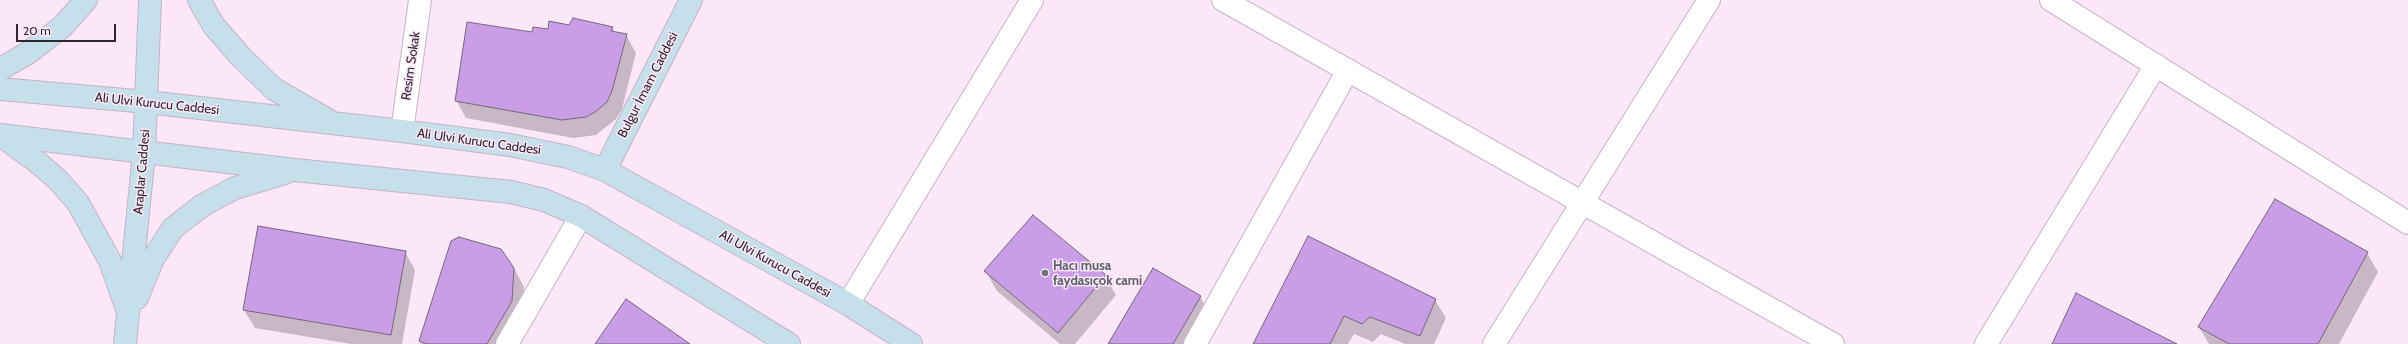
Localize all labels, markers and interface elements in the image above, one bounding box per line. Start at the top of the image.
scale bar [18,16,118,42]
text: 20 m [23,23,51,38]
street label: Bulgur İmam Caddesi [615,29,681,141]
street label: Resim Sokak [398,31,424,101]
street label: Ali Ulvi Kurucu Caddesi [94,90,220,118]
street label: Ali Ulvi Kurucu Caddesi [416,126,542,158]
street label: Araplar Caddesi [131,129,153,215]
street label: Ali Ulvi Kurucu Caddesi [717,227,833,301]
place label: Hacı musa faydasıçok cami [1053,258,1142,289]
marker: Hacı musa faydasıçok cami [1040,268,1050,278]

